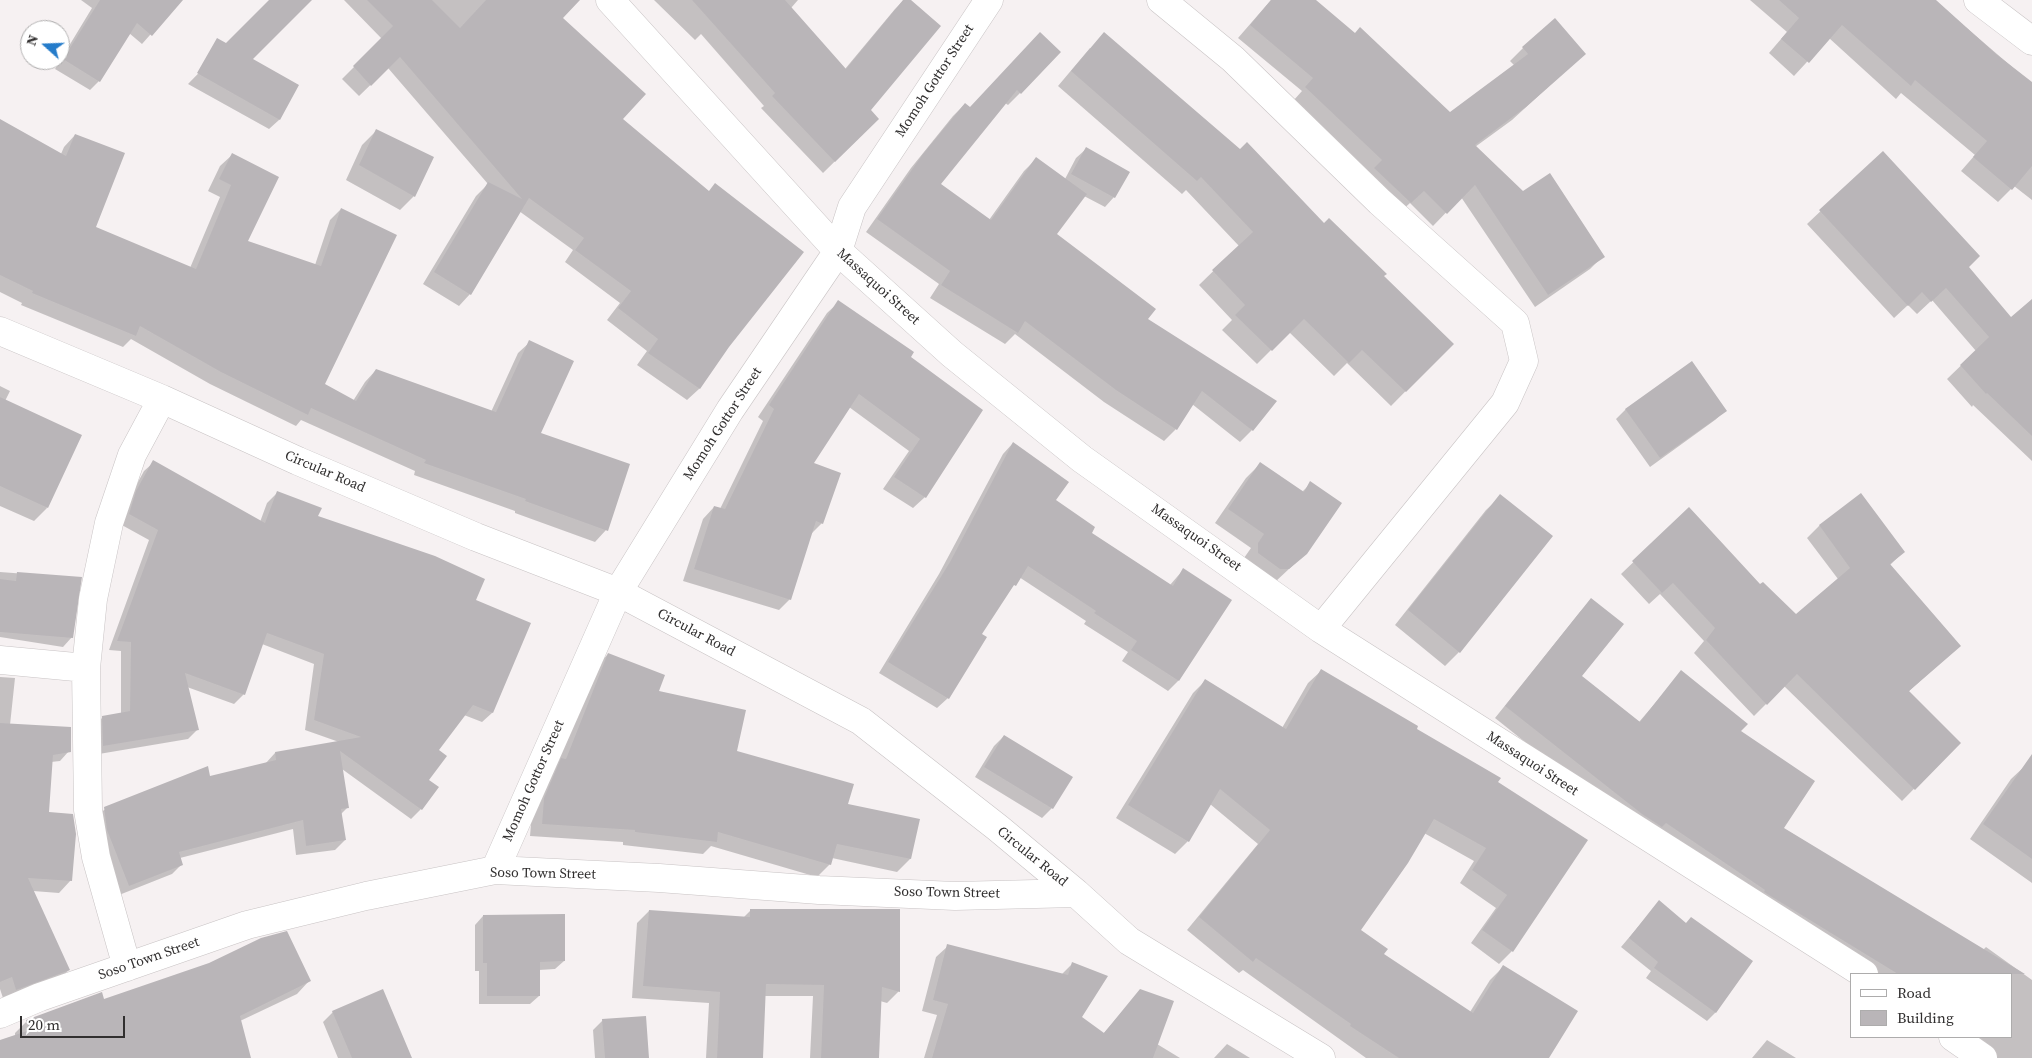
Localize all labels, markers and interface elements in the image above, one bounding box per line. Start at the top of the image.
north arrow [20,20,70,70]
street label: Momoh Gottor Street [892,21,978,141]
text: N [21,32,43,48]
street label: Massaquoi Street [833,245,923,329]
street label: Momoh Gottor Street [680,364,766,484]
street label: Circular Road [282,448,368,496]
street label: Massaquoi Street [1148,501,1244,575]
street label: Circular Road [654,605,738,661]
street label: Momoh Gottor Street [500,718,568,844]
street label: Massaquoi Street [1483,728,1581,800]
street label: Circular Road [993,823,1071,891]
street label: Soso Town Street [490,865,596,883]
street label: Soso Town Street [894,884,1000,902]
street label: Soso Town Street [96,934,202,984]
legend [1850,973,2012,1038]
text: Road [1897,982,1931,1003]
scale bar [22,1006,128,1038]
text: Building [1897,1007,1954,1028]
text: 20 m [28,1014,60,1035]

